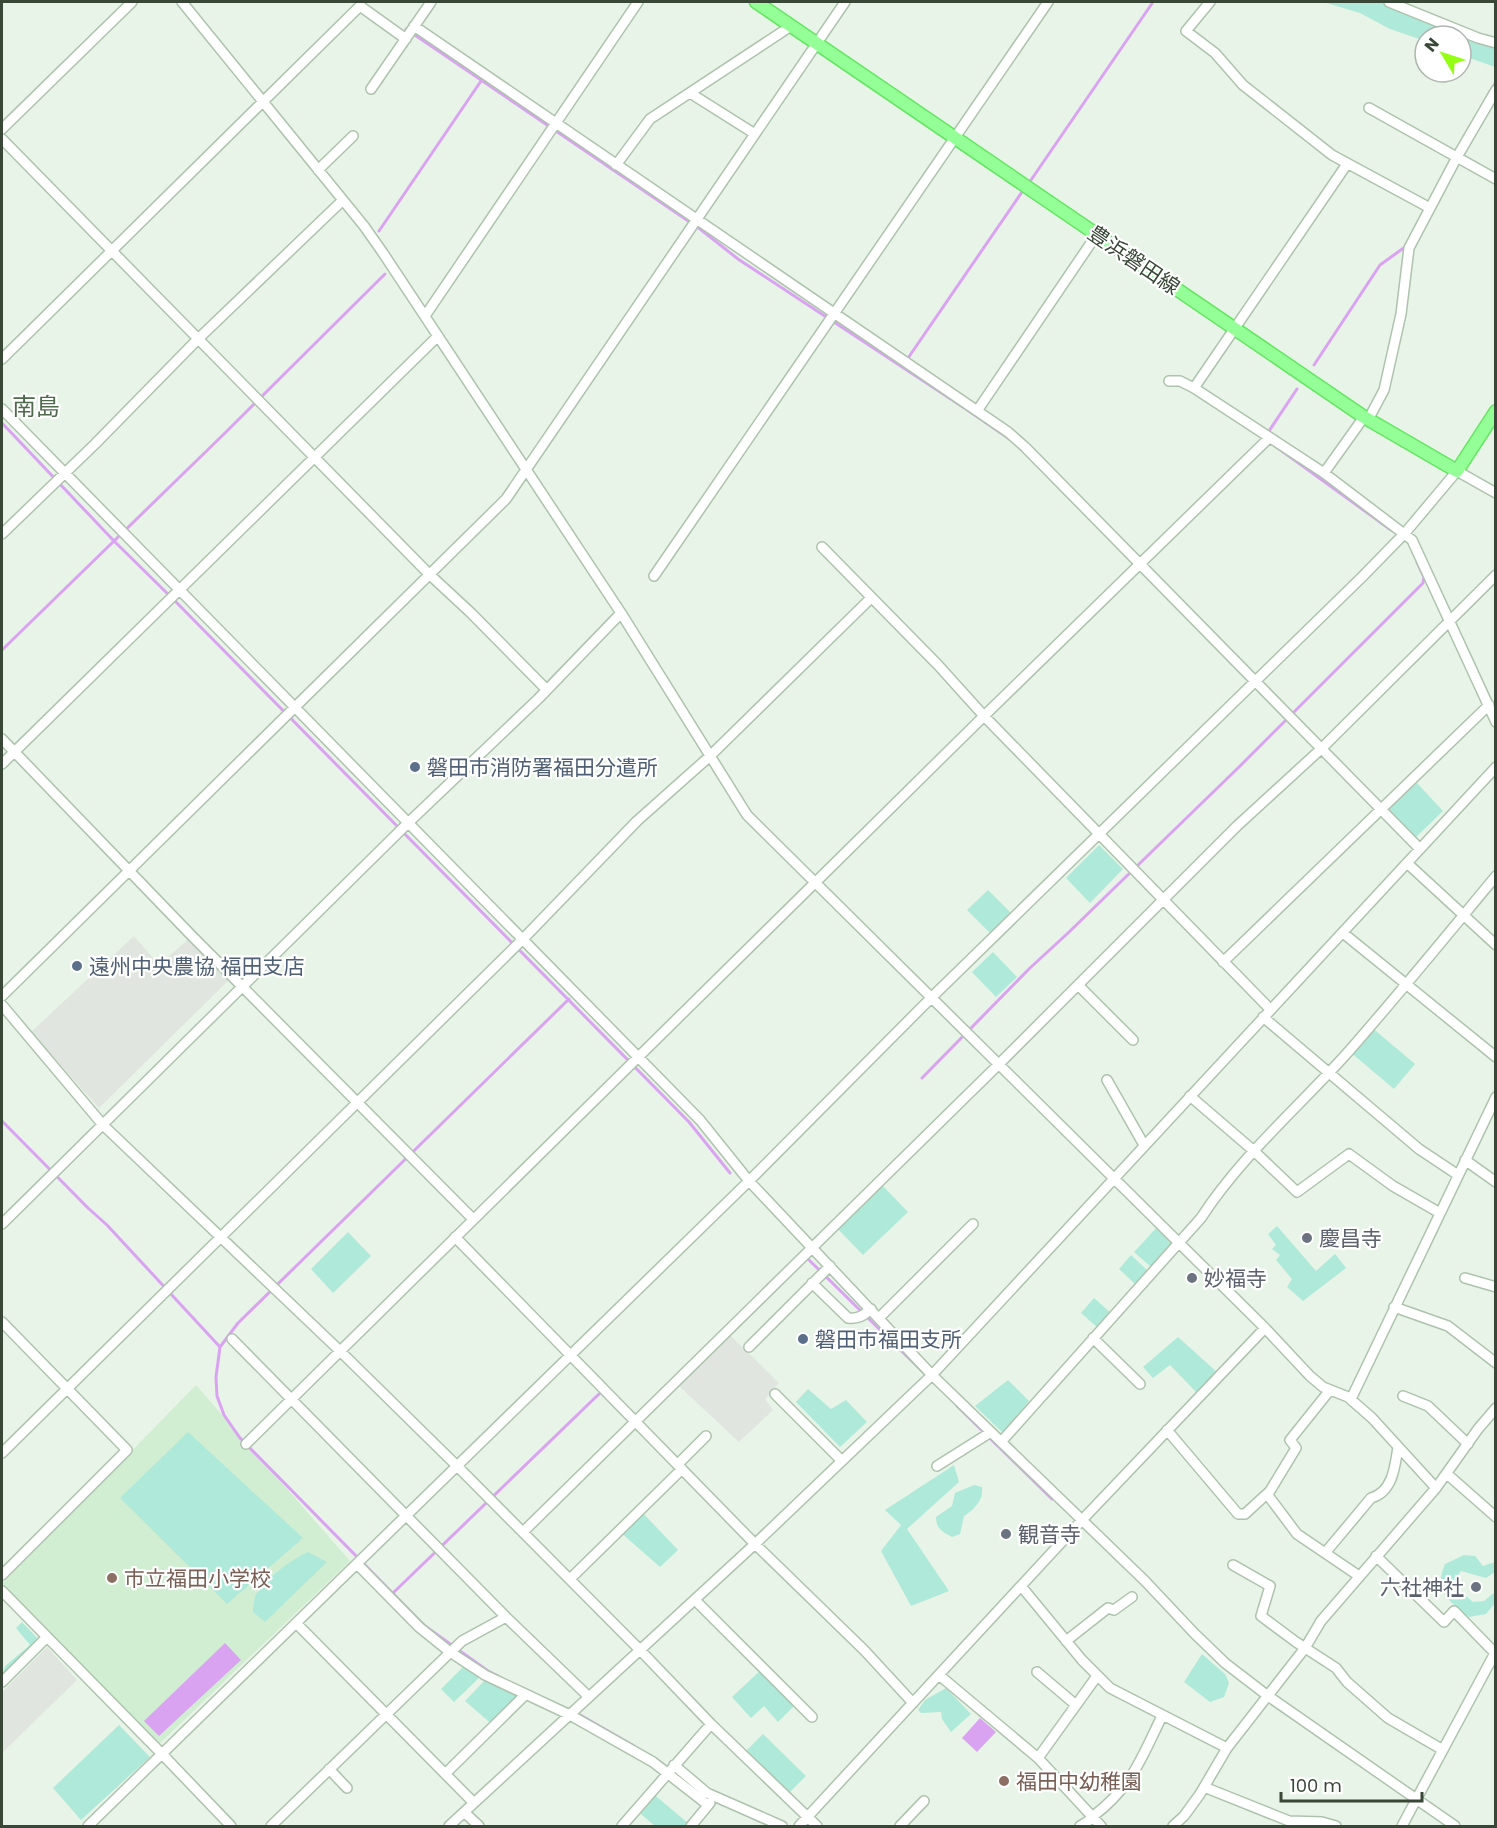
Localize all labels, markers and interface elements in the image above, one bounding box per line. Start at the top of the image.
north arrow [1413,24,1473,84]
text: N [1419,33,1444,57]
street label: 豊浜磐田線 [1082,219,1186,301]
district label: 南島 [12,390,60,423]
place label: 磐田市消防署福田分遣所 [427,753,658,782]
marker: 磐田市消防署福田分遣所 [408,760,422,774]
place label: 遠州中央農協 福田支店 [89,952,305,981]
marker: 遠州中央農協 福田支店 [70,959,84,973]
place label: 慶昌寺 [1319,1224,1382,1253]
marker: 慶昌寺 [1300,1231,1314,1245]
place label: 妙福寺 [1204,1264,1267,1293]
marker: 妙福寺 [1185,1271,1199,1285]
place label: 磐田市福田支所 [815,1325,962,1354]
marker: 磐田市福田支所 [796,1332,810,1346]
place label: 観音寺 [1018,1520,1081,1549]
marker: 観音寺 [999,1527,1013,1541]
place label: 市立福田小学校 [124,1564,271,1593]
marker: 市立福田小学校 [105,1571,119,1585]
place label: 六社神社 [1380,1573,1464,1602]
marker: 六社神社 [1469,1580,1483,1594]
scale bar [1281,1765,1422,1803]
place label: 福田中幼稚園 [1016,1767,1142,1796]
text: 100 m [1290,1773,1342,1798]
marker: 福田中幼稚園 [997,1774,1011,1788]

